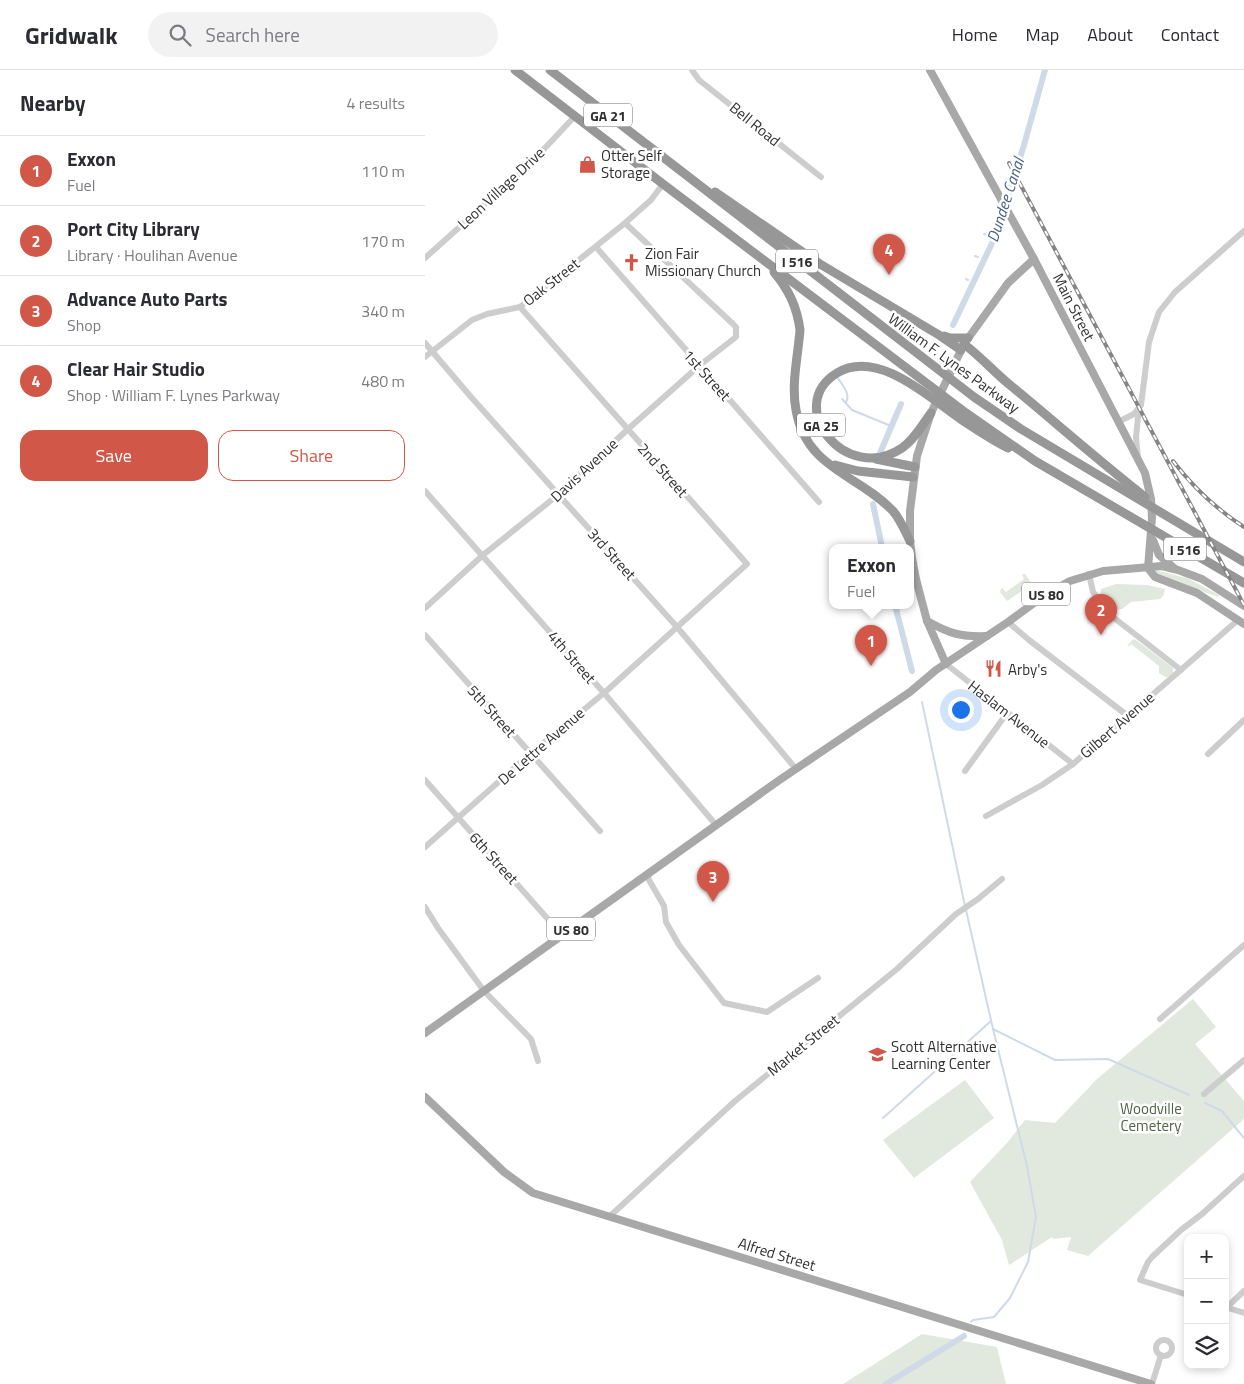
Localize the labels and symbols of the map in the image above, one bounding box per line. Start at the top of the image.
street label: Bell Road [725,96,785,152]
road number: GA 21 [584,104,632,126]
street label: Leon Village Drive [452,141,550,235]
place label: Otter Self Storage [601,144,662,184]
water label: Dundee Canal [980,153,1030,245]
shop icon: Otter Self Storage [577,154,597,174]
pin: 4 [873,234,905,275]
place label: Zion Fair Missionary Church [645,242,761,282]
road number: I 516 [776,250,818,272]
street label: Oak Street [518,252,585,312]
church icon: Zion Fair Missionary Church [621,252,641,272]
street label: Main Street [1047,269,1101,346]
street label: William F. Lynes Parkway [883,307,1025,419]
street label: 1st Street [678,344,737,407]
road number: GA 25 [797,414,845,436]
street label: Davis Avenue [545,433,623,507]
street label: 2nd Street [632,438,694,503]
street label: 3rd Street [582,523,642,586]
road number: I 516 [1164,538,1206,560]
road number: US 80 [1022,582,1070,606]
pin: 2 [1085,594,1117,635]
street label: 4th Street [542,625,602,689]
pin: 1 [855,625,887,666]
place label: Arby's [1008,658,1047,681]
restaurant icon: Arby's [984,659,1004,679]
street label: Haslam Avenue [963,675,1055,753]
street label: 5th Street [462,680,522,743]
street label: Gilbert Avenue [1075,686,1159,764]
your location [948,697,974,723]
street label: De Lettre Avenue [492,702,590,790]
street label: 6th Street [464,827,524,890]
pin: 3 [697,861,729,902]
road number: US 80 [547,918,595,941]
street label: Market Street [762,1008,845,1081]
place label: Scott Alternative Learning Center [891,1035,996,1075]
school or university icon: Scott Alternative Learning Center [867,1045,887,1065]
park label: Woodville Cemetery [1120,1097,1182,1137]
street label: Alfred Street [735,1231,819,1277]

